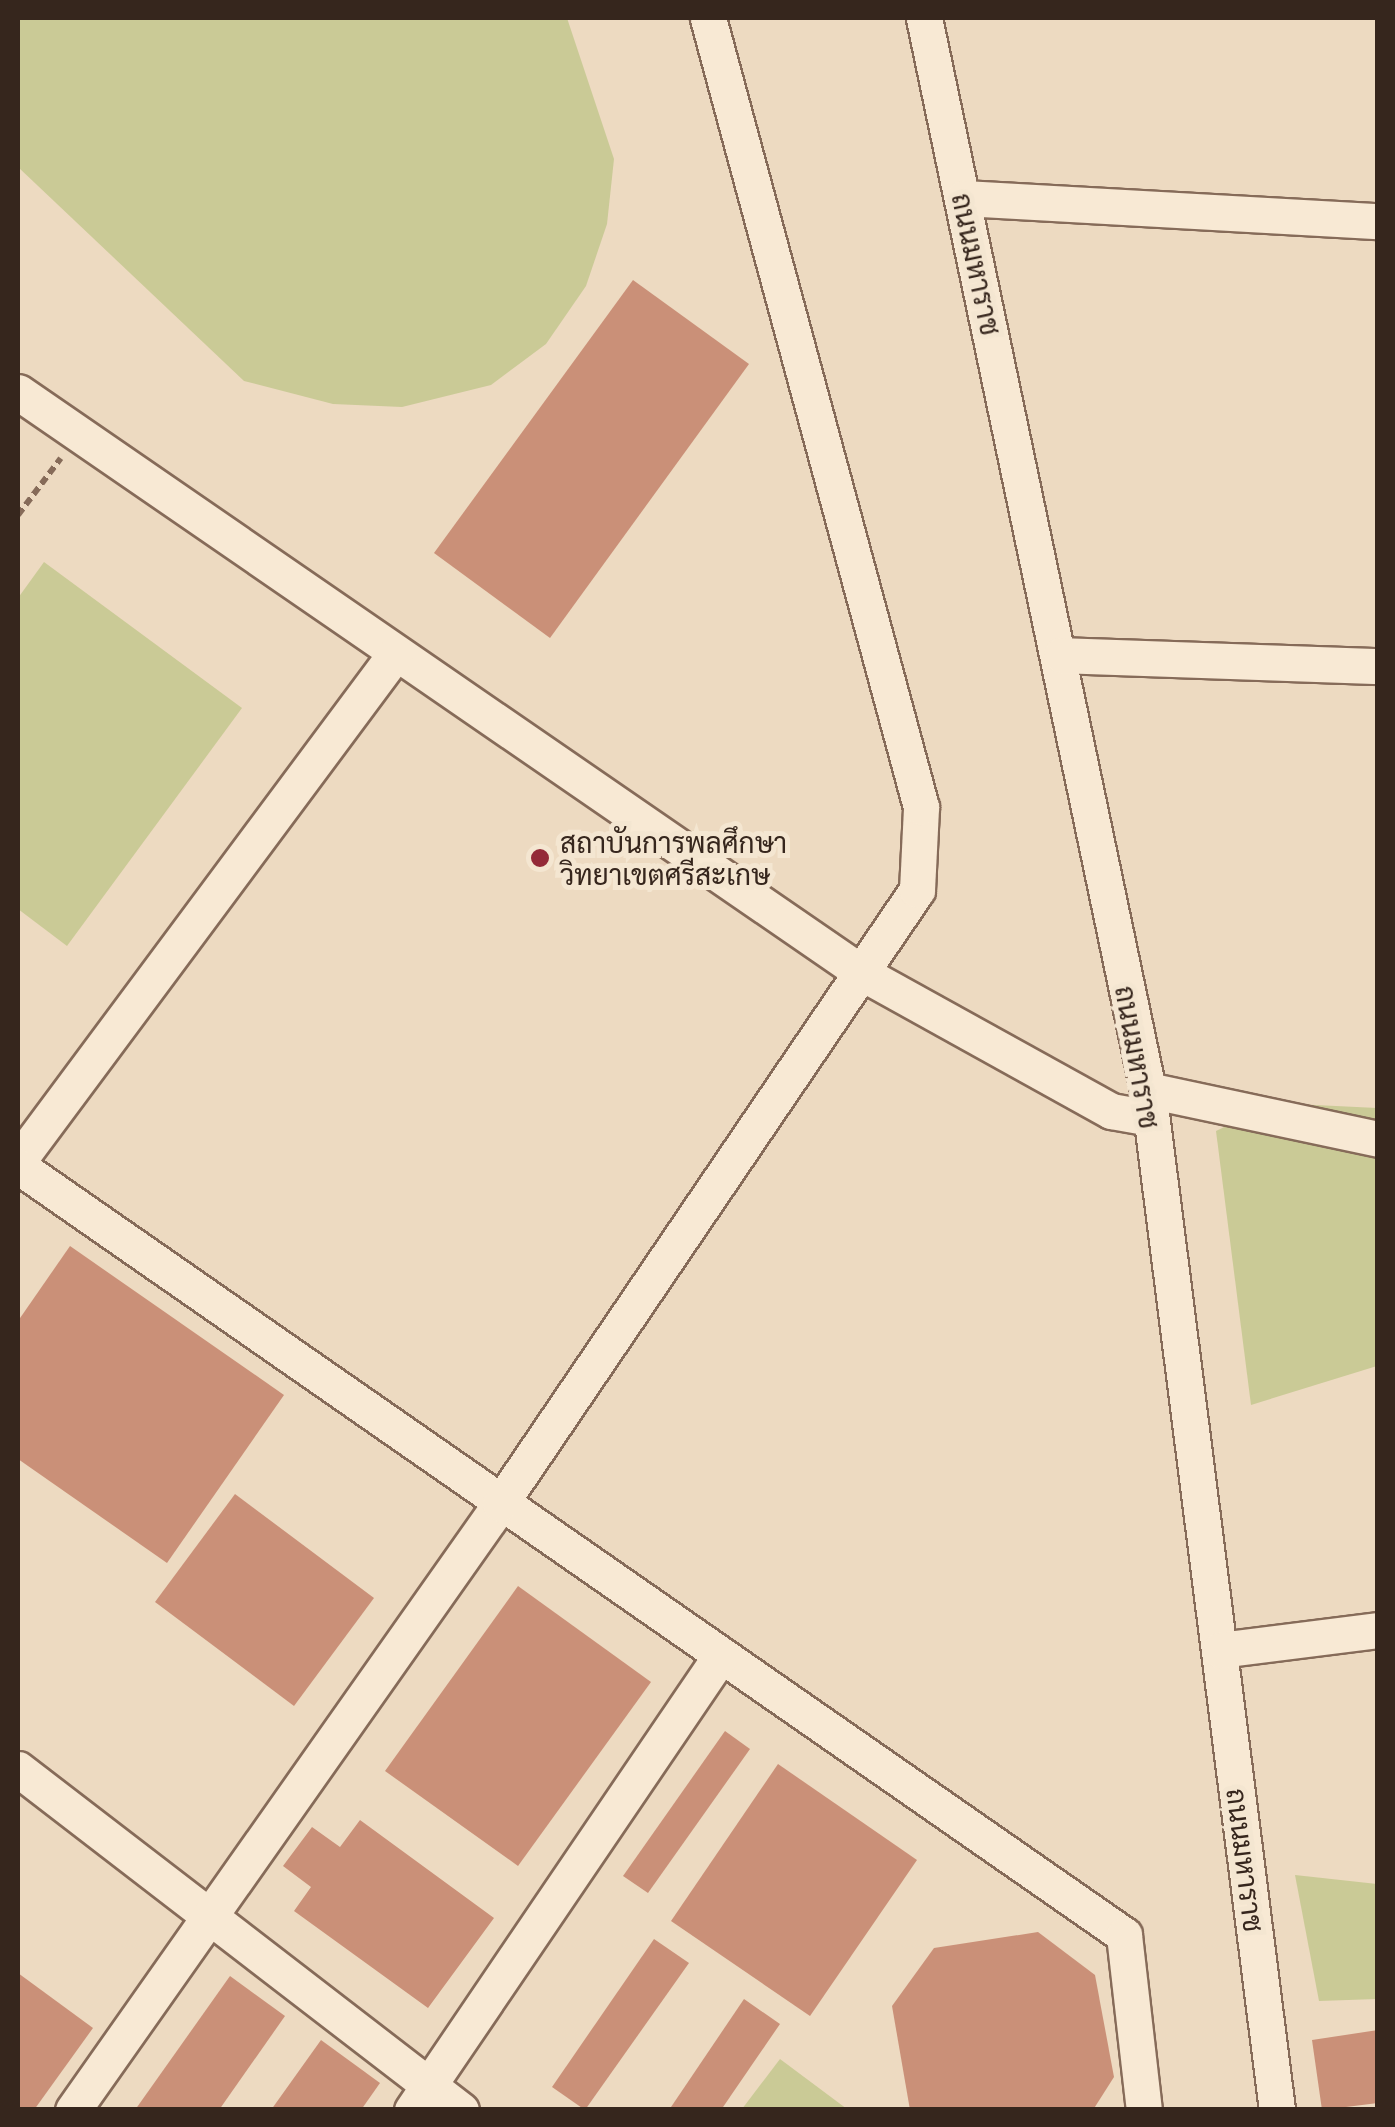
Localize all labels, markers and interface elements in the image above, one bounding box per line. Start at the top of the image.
street label: ถนนมหาราช [946,190,1008,338]
place label: สถาบันการพลศึกษา วิทยาเขตศรีสะเกษ [560,825,787,891]
marker: สถาบันการพลศึกษา วิทยาเขตศรีสะเกษ [529,847,551,869]
street label: ถนนมหาราช [1109,983,1167,1131]
street label: ถนนมหาราช [1221,1786,1271,1934]

